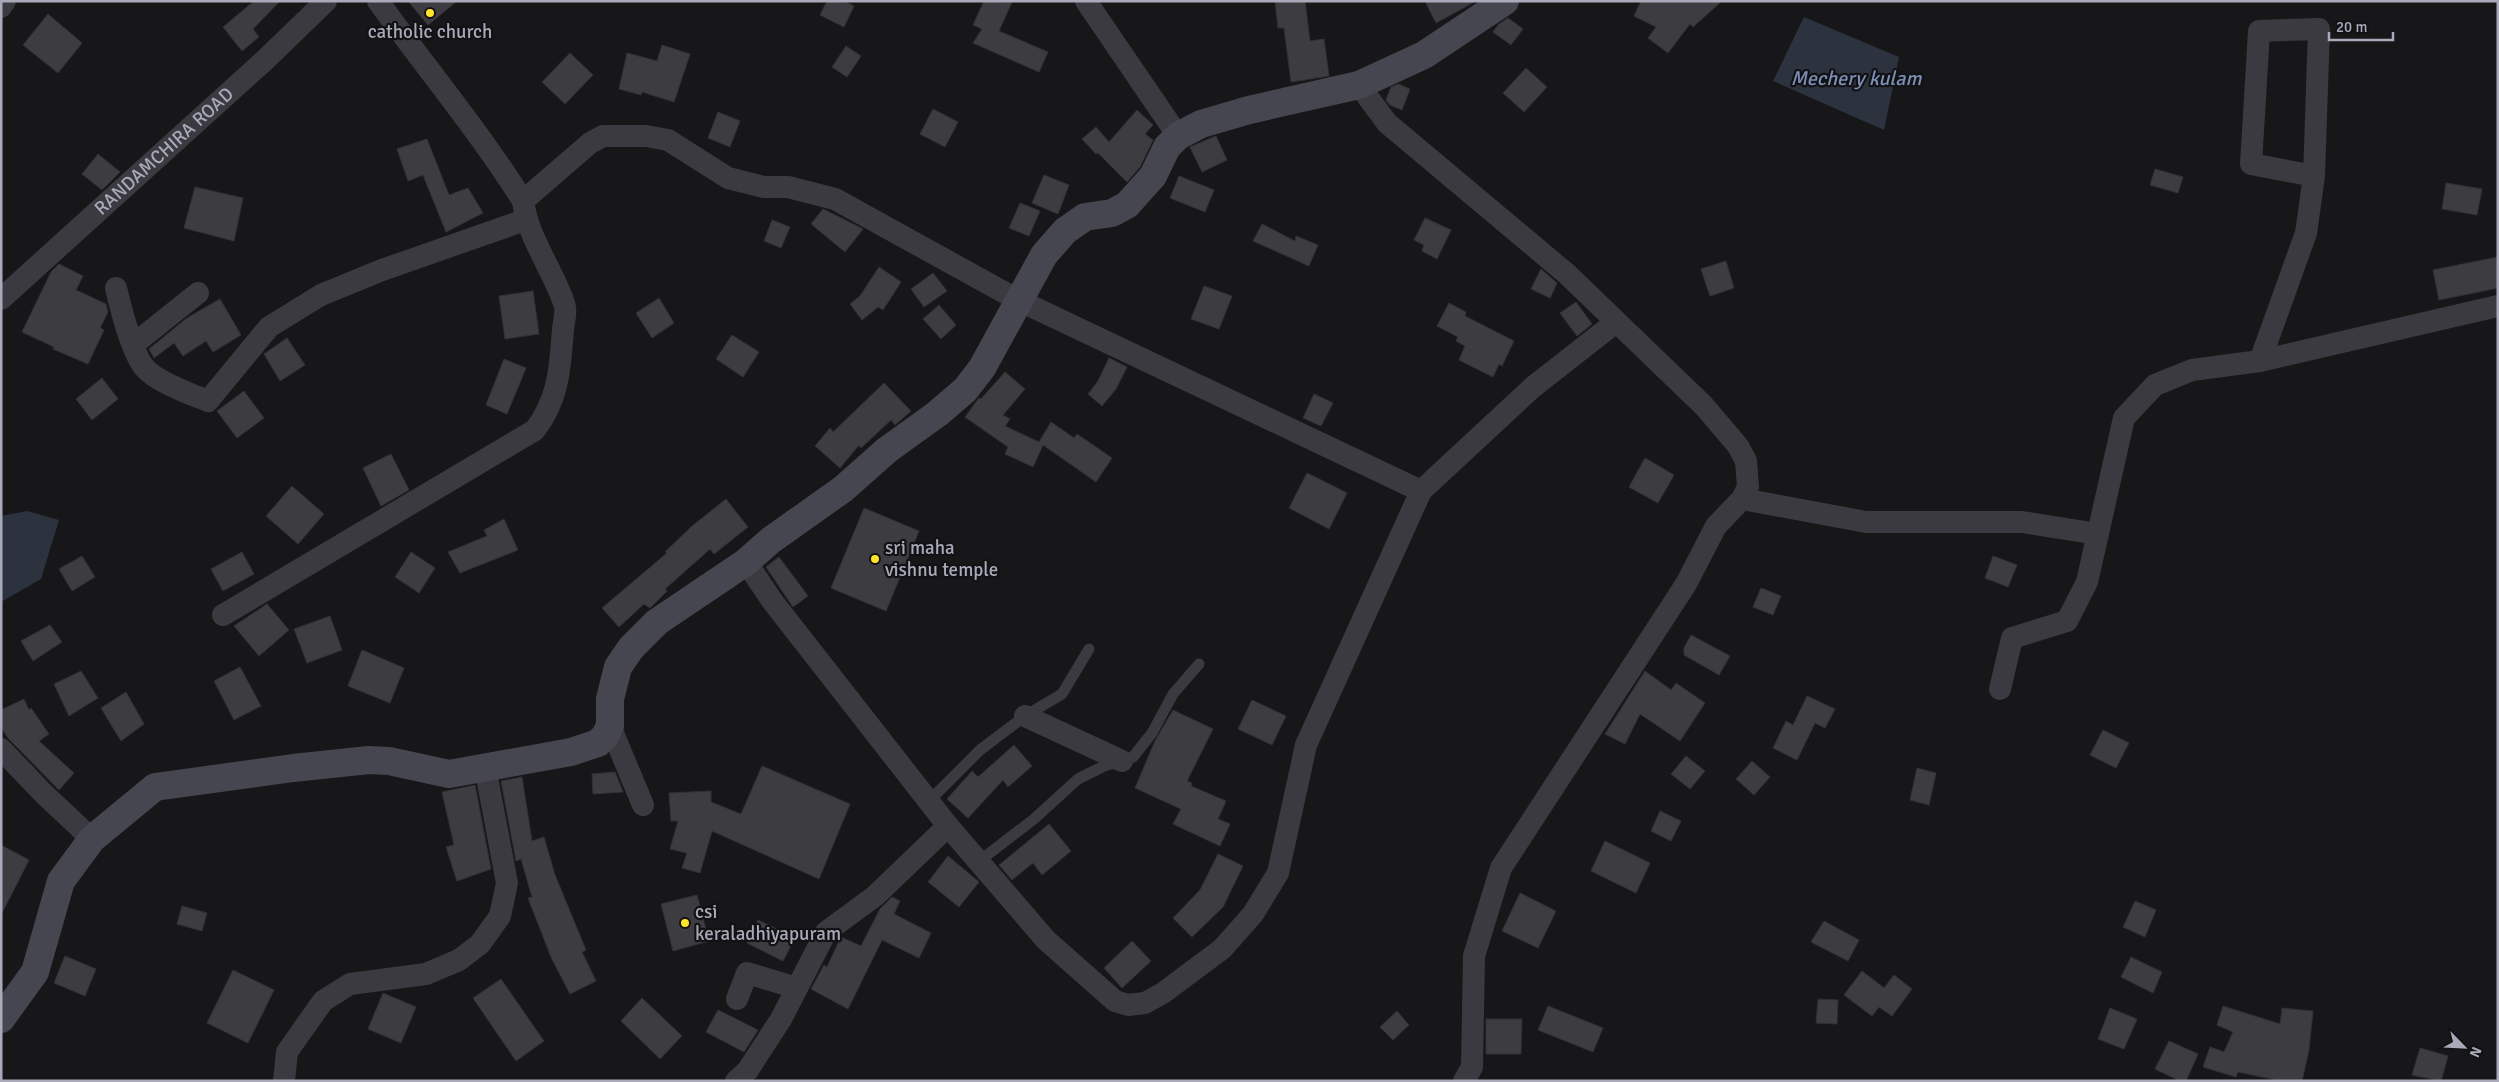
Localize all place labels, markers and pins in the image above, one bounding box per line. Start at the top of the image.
marker: catholic church [424,7,436,19]
place label: catholic church [368,20,492,44]
place label: sri maha vishnu temple [885,536,998,582]
marker: sri maha vishnu temple [869,553,881,565]
place label: csi keraladhiyapuram [695,900,841,946]
marker: csi keraladhiyapuram [679,917,691,929]

